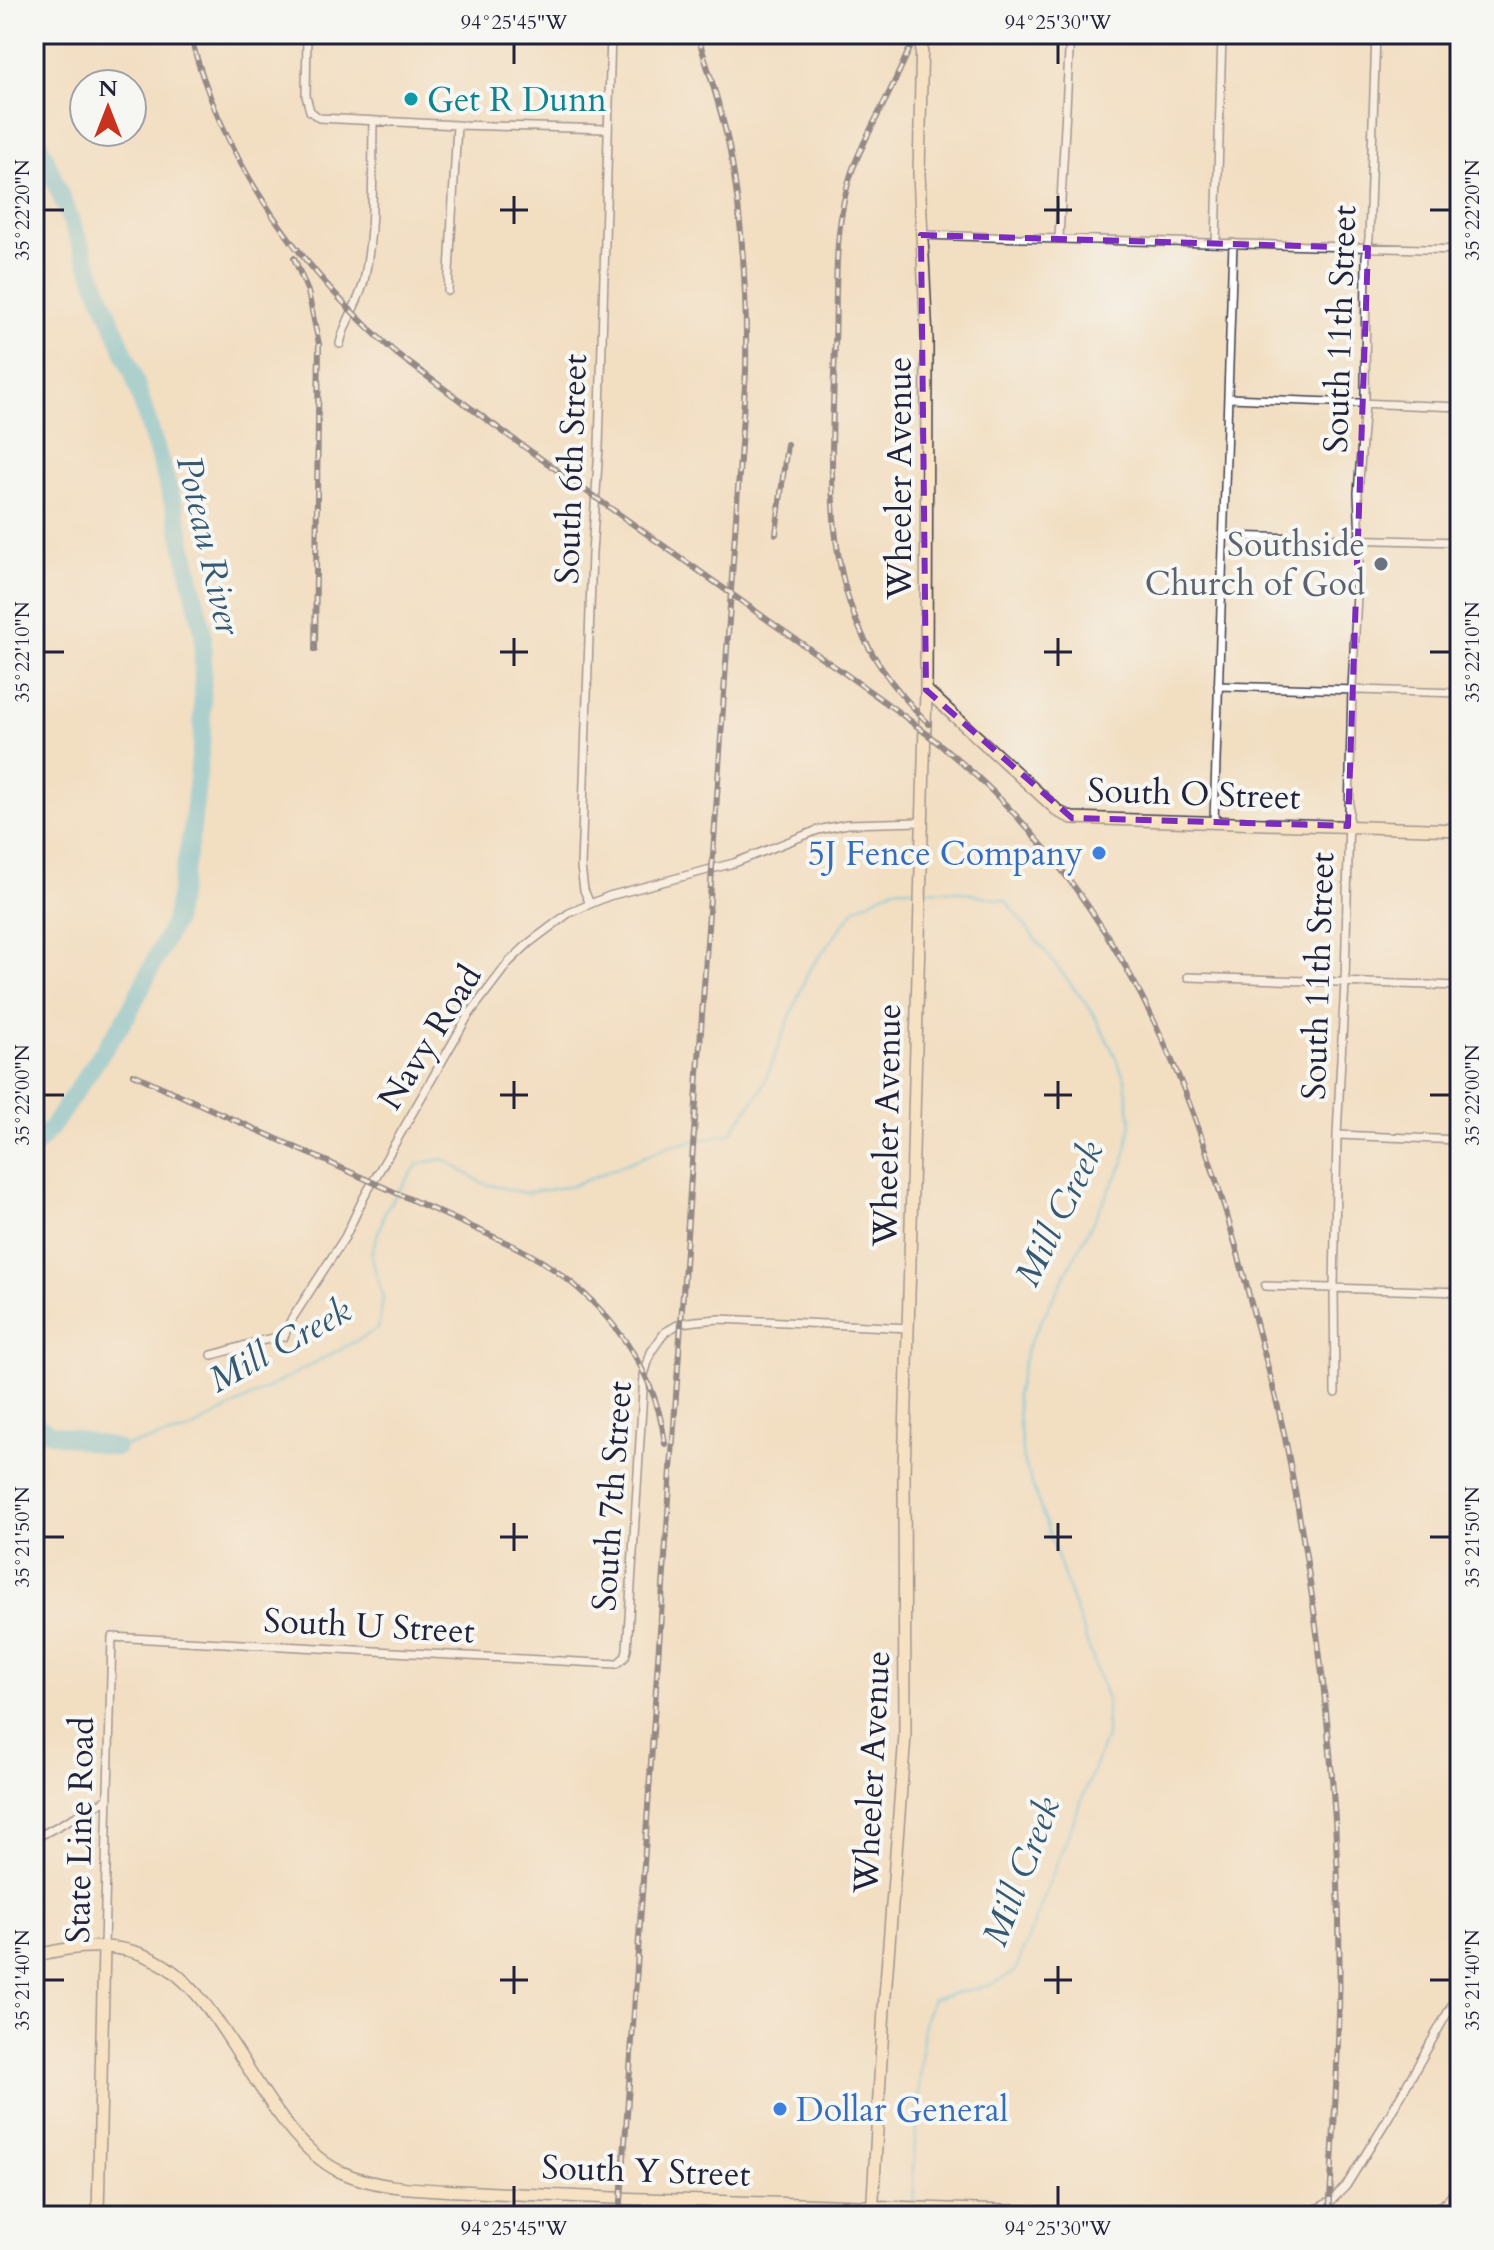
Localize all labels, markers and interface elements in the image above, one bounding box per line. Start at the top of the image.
text: 94°25'45"W [461,9,568,36]
text: 94°25'30"W [1005,9,1112,36]
north arrow [68,68,148,148]
text: N [98,74,118,104]
place label: Get R Dunn [427,77,607,123]
marker: Get R Dunn [402,90,420,108]
text: 35°22'20"N [9,159,36,261]
text: 35°22'20"N [1459,159,1486,261]
street label: South 11th Street [1313,204,1367,454]
street label: South 6th Street [544,353,598,585]
street label: Wheeler Avenue [877,357,923,600]
water label: Poteau River [164,451,253,641]
place label: Southside Church of God [1145,522,1365,607]
marker: Southside Church of God [1372,555,1390,573]
text: 35°22'10"N [9,601,36,703]
text: 35°22'10"N [1459,601,1486,703]
street label: South O Street [1087,767,1301,821]
place label: 5J Fence Company [808,831,1083,877]
marker: 5J Fence Company [1090,844,1108,862]
street label: South 11th Street [1291,851,1345,1101]
street label: Navy Road [367,956,492,1119]
street label: Wheeler Avenue [862,1003,912,1248]
text: 35°22'00"N [9,1044,36,1146]
text: 35°22'00"N [1459,1044,1486,1146]
water label: Mill Creek [1003,1133,1116,1295]
water label: Mill Creek [200,1286,360,1405]
street label: South 7th Street [581,1379,643,1613]
text: 35°21'50"N [9,1486,36,1588]
text: 35°21'50"N [1459,1486,1486,1588]
street label: South U Street [262,1598,476,1655]
street label: Wheeler Avenue [843,1650,901,1896]
street label: State Line Road [55,1716,105,1944]
water label: Mill Creek [971,1790,1072,1953]
text: 35°21'40"N [9,1929,36,2031]
text: 35°21'40"N [1459,1929,1486,2031]
place label: Dollar General [796,2087,1009,2133]
marker: Dollar General [771,2100,789,2118]
street label: South Y Street [541,2144,751,2198]
text: 94°25'45"W [461,2215,568,2242]
text: 94°25'30"W [1005,2215,1112,2242]

